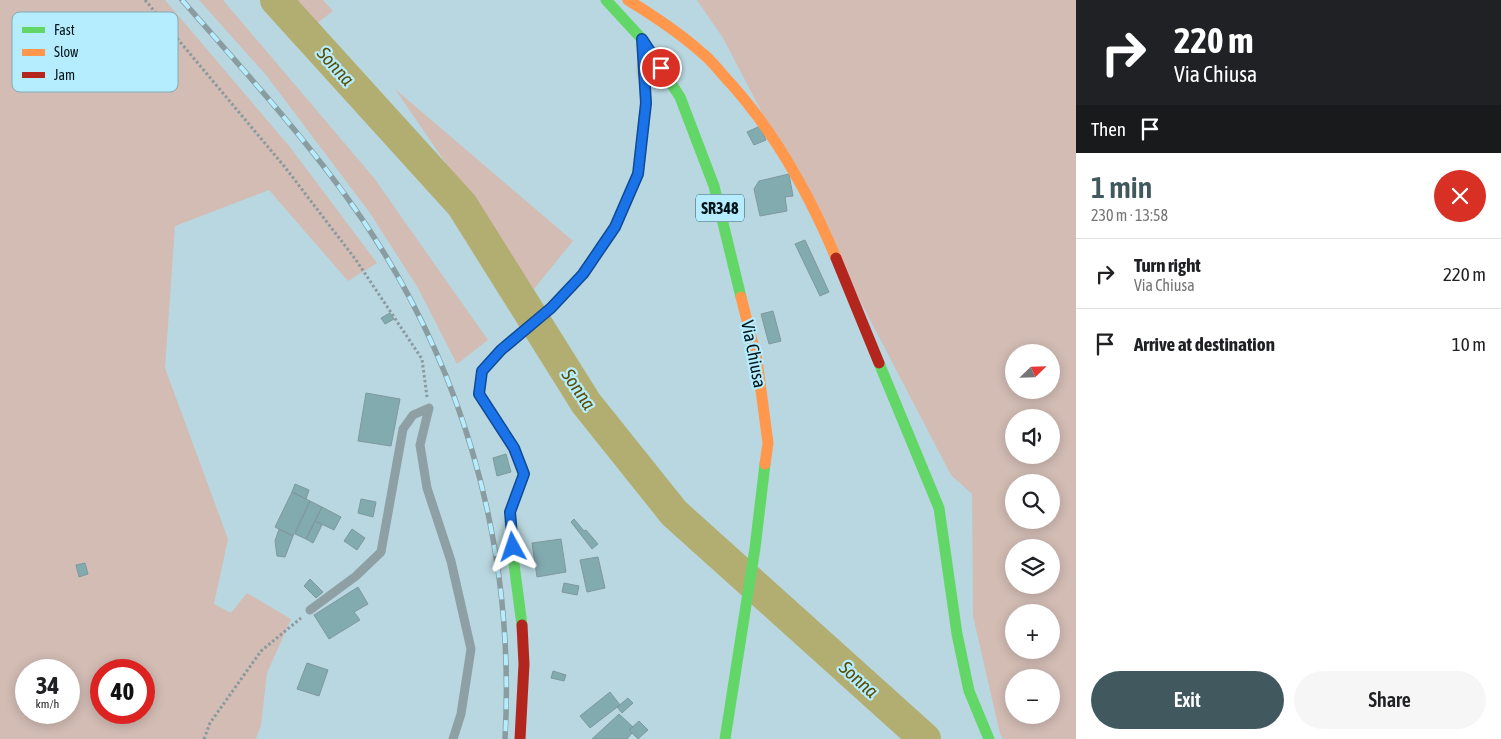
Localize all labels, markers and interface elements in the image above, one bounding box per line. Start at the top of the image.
legend [12,12,178,92]
icon: right [1091,20,1156,85]
text: 220 m [1174,20,1253,60]
text: Fast [54,22,75,38]
water label: Sonna [312,41,359,90]
text: Slow [54,44,79,60]
pin [640,47,682,89]
icon: arrive [647,54,675,82]
text: Via Chiusa [1174,61,1257,87]
text: Jam [54,67,75,83]
icon: arrive [1136,115,1164,143]
text: Then [1091,118,1126,140]
text: 1 min [1091,170,1152,204]
button: close [1434,170,1486,222]
road number: SR348 [696,194,744,222]
text: 230 m · 13:58 [1091,206,1168,224]
text: Turn right [1134,254,1201,276]
icon: right [1091,260,1119,288]
text: 220 m [1443,263,1486,285]
text: Via Chiusa [1134,276,1195,294]
street label: Via Chiusa [737,319,771,389]
icon: arrive [1091,330,1119,358]
text: Arrive at destination [1134,333,1275,355]
text: 10 m [1452,333,1486,355]
north arrow [1005,344,1060,399]
map controls [1005,344,1060,724]
water label: Sonna [557,364,601,414]
button: sound [1005,409,1060,464]
button: search [1005,474,1060,529]
position arrow [486,520,538,572]
button: layers [1005,539,1060,594]
button: + [1005,604,1060,659]
water label: Sonna [834,655,883,702]
speed limit sign: 40 [90,659,155,724]
button: − [1005,669,1060,724]
text: 34 [36,671,59,699]
button: Exit [1091,671,1284,729]
button: Share [1294,671,1486,729]
text: km/h [36,697,59,711]

